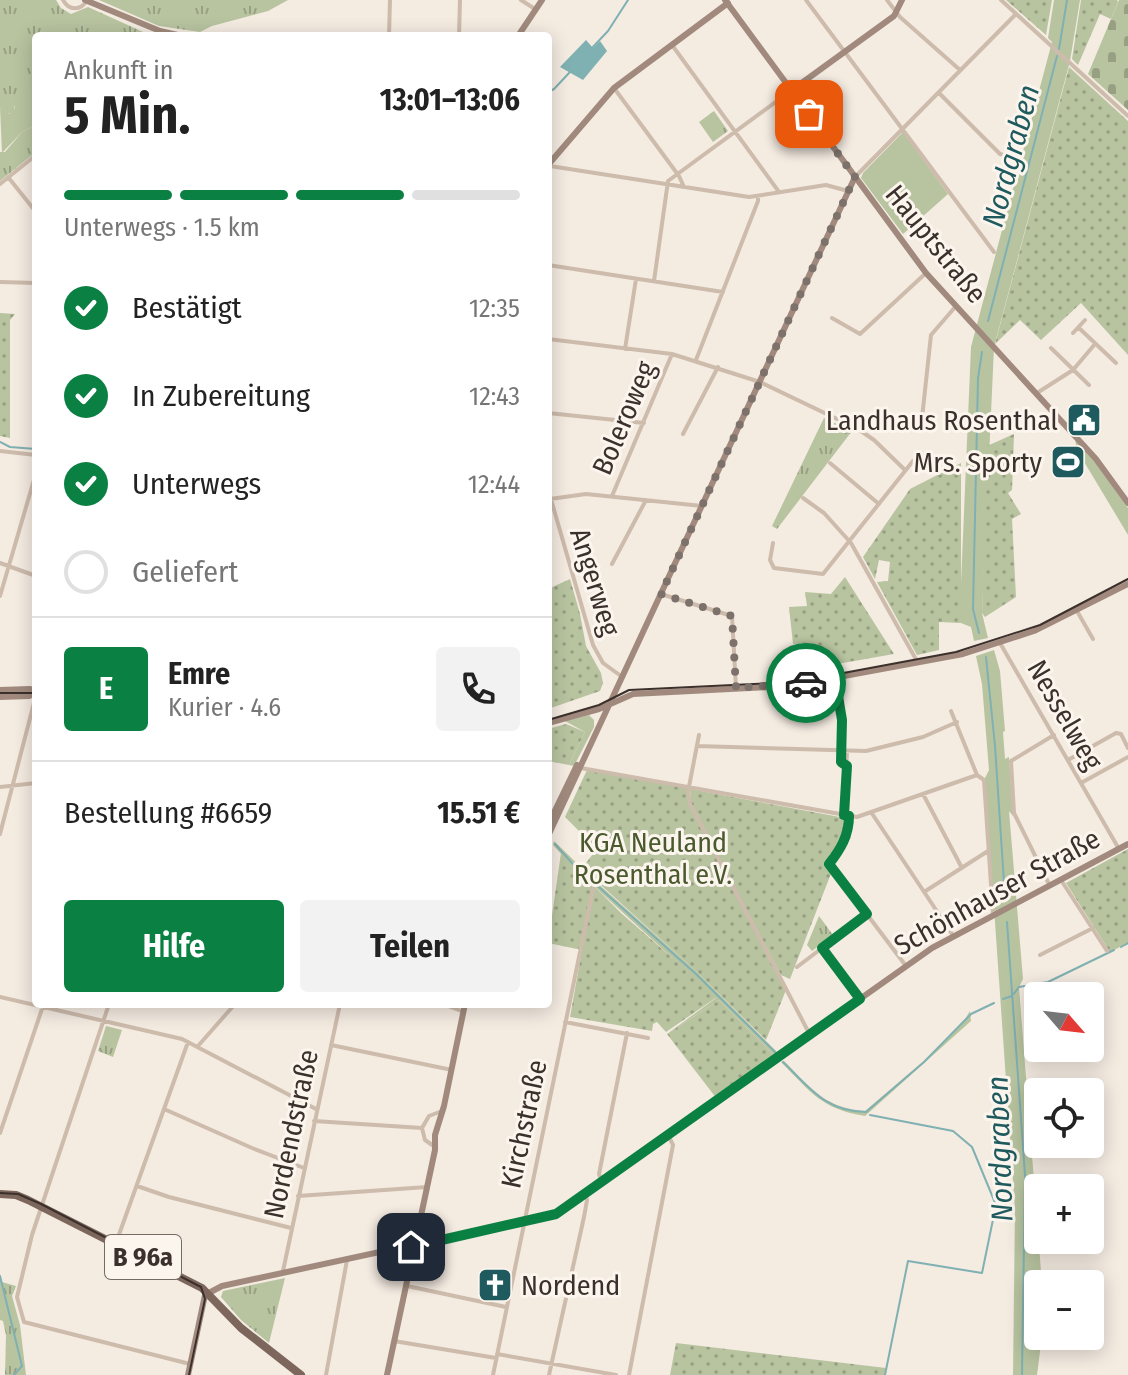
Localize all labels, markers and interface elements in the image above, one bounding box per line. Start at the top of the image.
text: Ankunft in [64,55,173,86]
pin [775,80,843,148]
water label: Nordgraben [975,81,1047,231]
text: 13:01–13:06 [380,82,520,118]
text: 5 Min. [64,84,190,147]
icon: bag [787,92,831,136]
street label: Hauptstraße [879,178,993,310]
text: Unterwegs · 1.5 km [64,212,260,243]
icon: check [64,286,108,330]
text: Bestätigt [132,290,242,326]
text: 12:35 [469,293,520,324]
street label: Boleroweg [585,355,663,480]
icon: check [64,374,108,418]
text: In Zubereitung [132,378,310,414]
text: 12:43 [469,381,520,412]
public building icon: Landhaus Rosenthal [1065,401,1103,439]
place label: Landhaus Rosenthal [826,404,1058,437]
sports icon: Mrs. Sporty [1049,443,1087,481]
place label: Mrs. Sporty [913,446,1043,479]
icon: check [64,462,108,506]
text: Unterwegs [132,466,261,502]
text: 12:44 [468,469,520,500]
street label: Angerweg [563,524,627,641]
text: Geliefert [132,554,238,590]
courier [766,643,846,723]
button: phone [436,647,520,731]
street label: Nesselweg [1020,654,1110,776]
text: Emre [168,656,230,692]
icon: car [784,661,828,705]
text: E [99,671,113,707]
text: Kurier · 4.6 [168,692,281,723]
text: Bestellung #6659 [64,795,272,831]
text: 15.51 € [437,795,520,831]
street label: Schönhauser Straße [888,822,1106,962]
park label: KGA Neuland Rosenthal e.V. [574,826,732,891]
button: Hilfe [64,900,284,992]
button: Teilen [300,900,520,992]
north arrow [1024,982,1104,1062]
map controls [1024,982,1104,1350]
street label: Nordendstraße [257,1047,325,1221]
street label: Kirchstraße [494,1057,554,1191]
water label: Nordgraben [979,1075,1021,1223]
button: locate [1024,1078,1104,1158]
button: + [1024,1174,1104,1254]
pin [377,1213,445,1281]
icon: home [389,1225,433,1269]
road number: B 96a [105,1235,181,1279]
church icon: Nordend [476,1266,514,1304]
place label: Nordend [521,1269,620,1302]
button: − [1024,1270,1104,1350]

